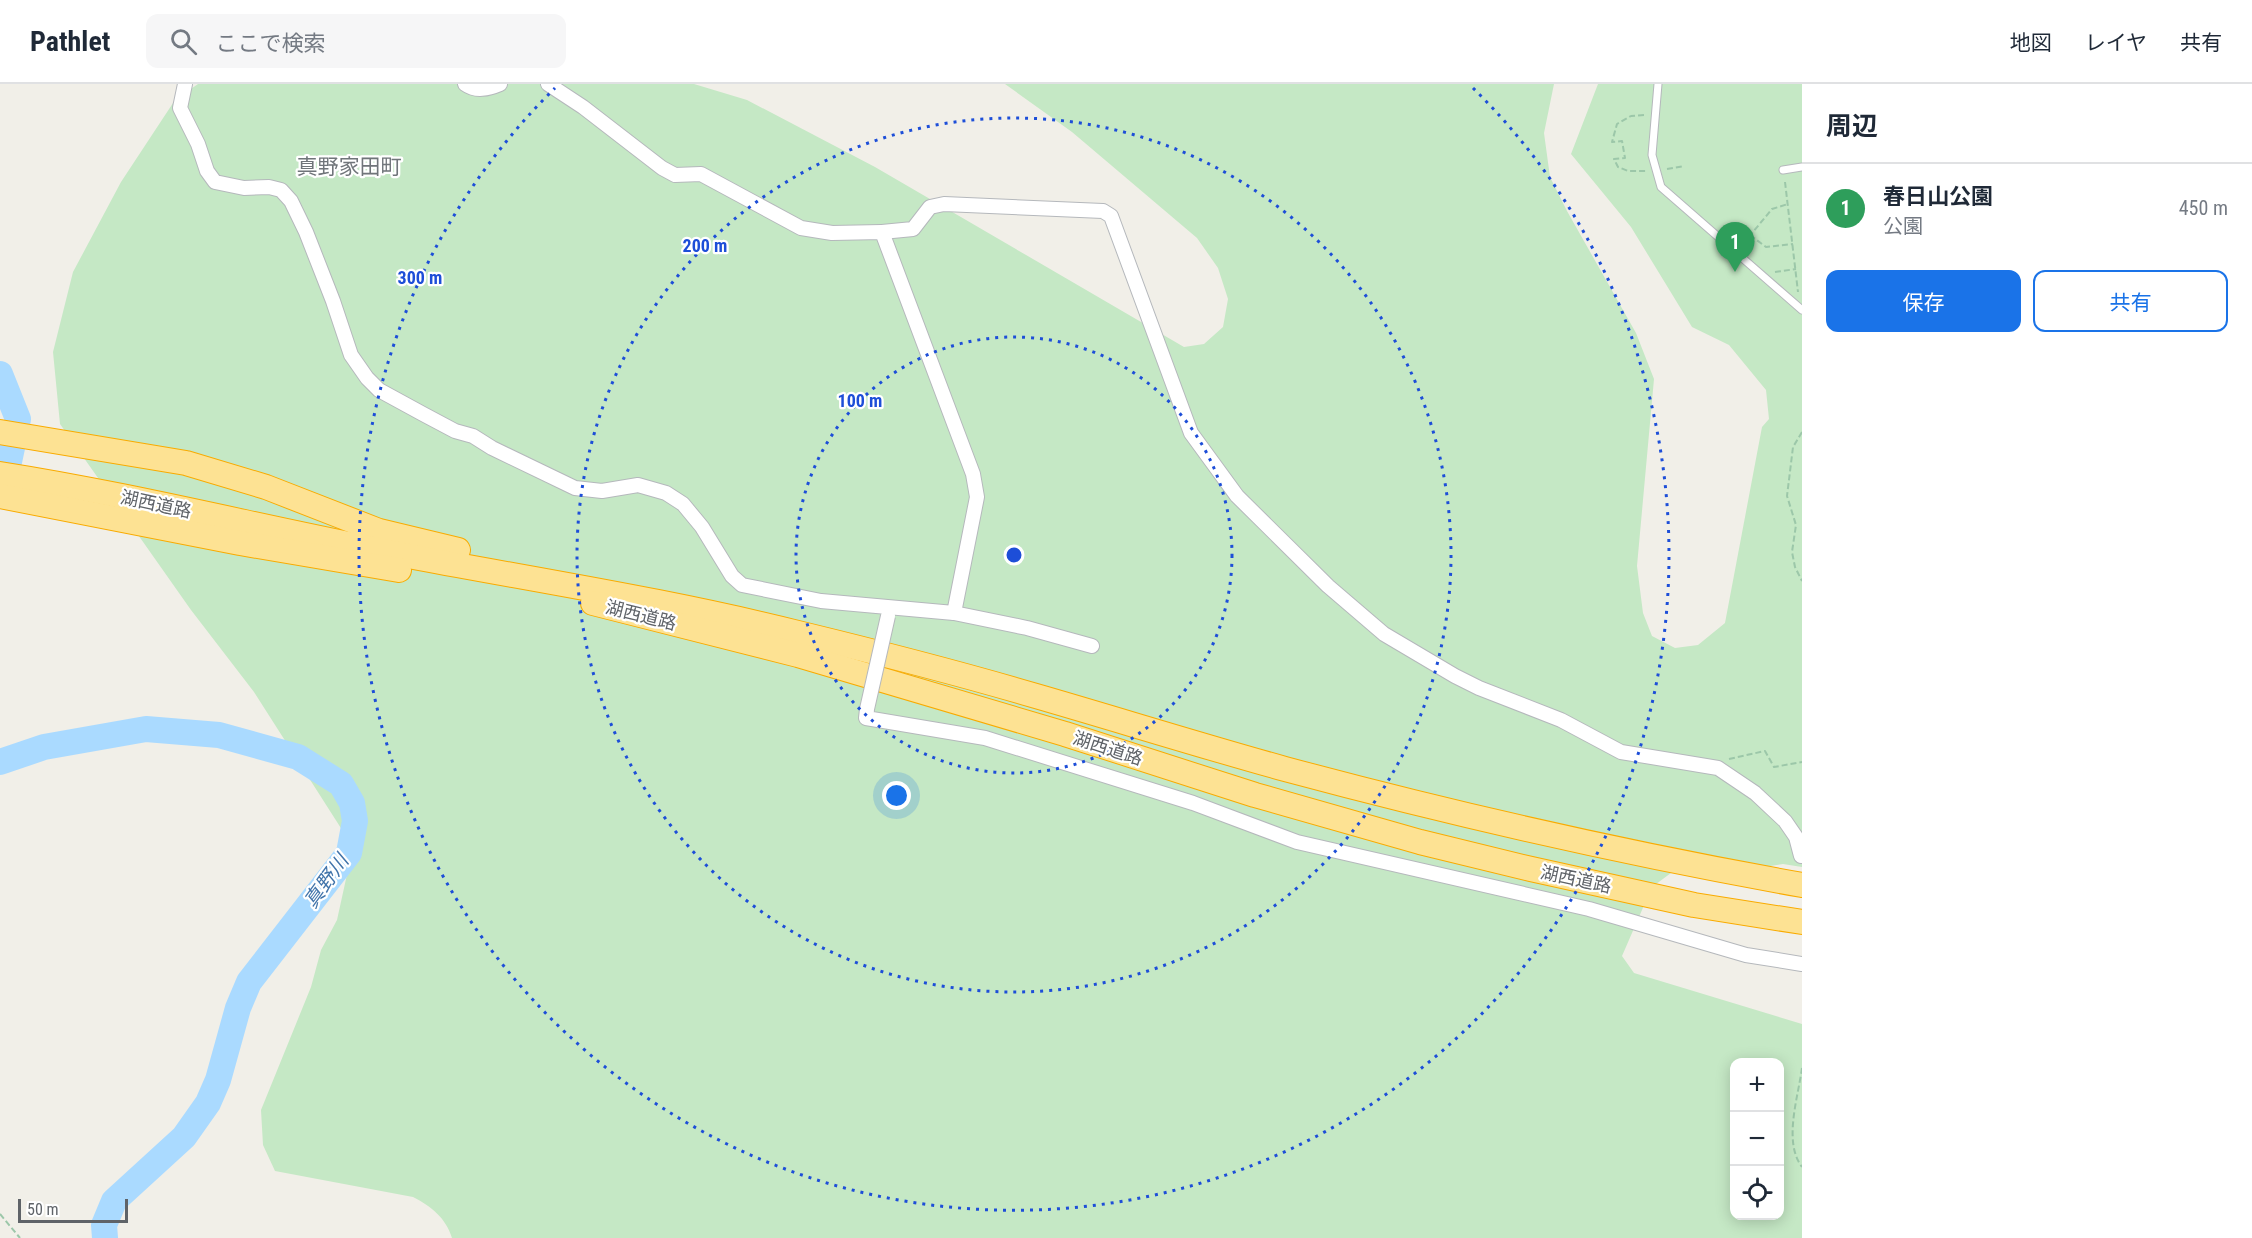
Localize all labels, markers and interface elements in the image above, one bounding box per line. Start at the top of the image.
search box [146,14,566,68]
text: Pathlet [30,25,110,58]
icon: search [167,25,200,58]
text: ここで検索 [215,31,325,56]
text: 地図 [2010,31,2052,55]
text: レイヤ [2085,31,2147,55]
text: 共有 [2180,31,2222,55]
text: 周辺 [1826,111,1878,141]
district label: 真野家田町 [297,155,402,179]
text: 春日山公園 [1883,184,1993,209]
text: 1 [1840,196,1851,220]
text: 450 m [2179,196,2228,220]
text: 公園 [1883,214,1923,238]
pin: 1 [1716,222,1754,272]
text: 200 m [683,235,727,256]
text: 300 m [398,267,442,288]
button: 保存 [1826,270,2021,332]
button: 共有 [2033,270,2228,332]
text: 100 m [838,390,882,411]
street label: 湖西道路 [119,486,193,522]
centre of rings [1004,545,1024,565]
street label: 湖西道路 [604,596,678,634]
street label: 湖西道路 [1071,727,1145,769]
your location [882,781,911,810]
water label: 真野川 [299,848,355,912]
street label: 湖西道路 [1539,861,1613,897]
map controls [1730,1058,1784,1220]
button: + [1730,1058,1784,1112]
button: − [1730,1112,1784,1166]
button: locate [1730,1166,1784,1220]
scale bar [18,1196,128,1224]
text: 50 m [27,1200,59,1219]

